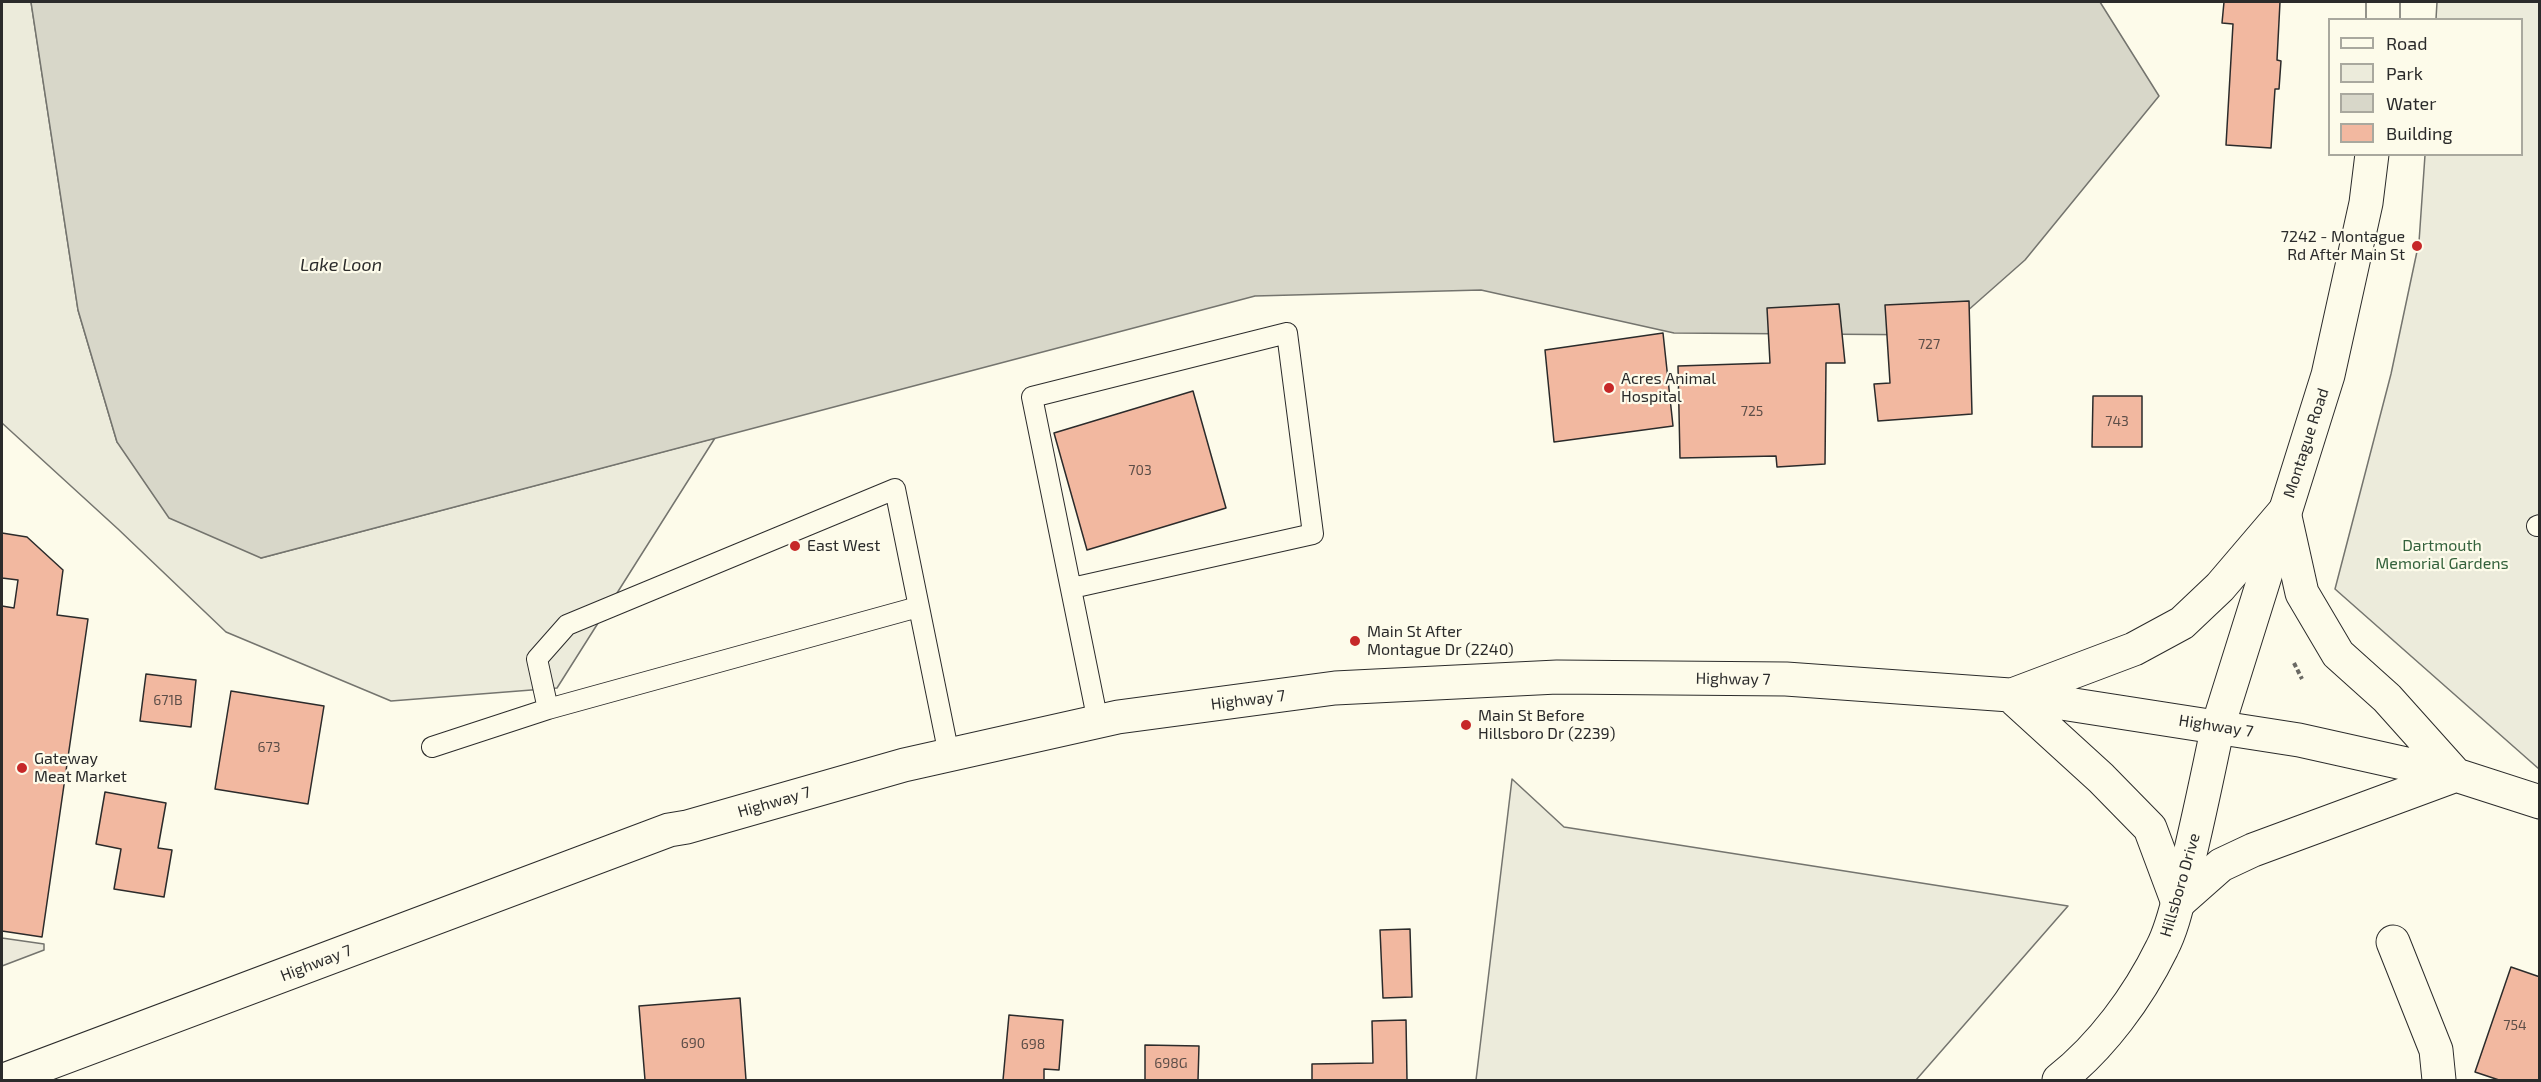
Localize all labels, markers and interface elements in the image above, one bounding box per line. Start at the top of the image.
legend [2328,18,2523,156]
text: Road [2386,32,2427,54]
text: Park [2386,62,2423,84]
text: Water [2386,92,2436,114]
text: Building [2386,122,2453,144]
place label: 7242 - Montague Rd After Main St [2281,227,2405,265]
marker: 7242 - Montague Rd After Main St [2410,239,2424,253]
water label: Lake Loon [300,254,382,276]
house number: 727 [1918,336,1940,352]
place label: Acres Animal Hospital [1621,369,1716,407]
marker: Acres Animal Hospital [1602,381,1616,395]
street label: Montague Road [2279,386,2333,500]
house number: 725 [1741,403,1763,419]
house number: 743 [2105,413,2129,429]
house number: 703 [1128,462,1152,478]
place label: East West [807,536,880,556]
park label: Dartmouth Memorial Gardens [2375,536,2509,574]
marker: East West [788,539,802,553]
place label: Main St After Montague Dr (2240) [1367,622,1514,660]
marker: Main St After Montague Dr (2240) [1348,634,1362,648]
street label: Highway 7 [1695,669,1771,689]
street label: Highway 7 [1210,686,1286,714]
house number: 671B [153,692,183,708]
place label: Main St Before Hillsboro Dr (2239) [1478,706,1615,744]
street label: Highway 7 [2177,711,2255,741]
marker: Main St Before Hillsboro Dr (2239) [1459,718,1473,732]
house number: 673 [258,739,280,755]
place label: Gateway Meat Market [34,749,127,787]
marker: Gateway Meat Market [15,761,29,775]
street label: Highway 7 [735,782,813,822]
street label: Hillsboro Drive [2156,831,2204,939]
street label: Highway 7 [278,941,354,985]
house number: 754 [2503,1017,2527,1033]
house number: 690 [681,1035,705,1051]
house number: 698 [1021,1036,1045,1052]
house number: 698G [1154,1055,1188,1071]

